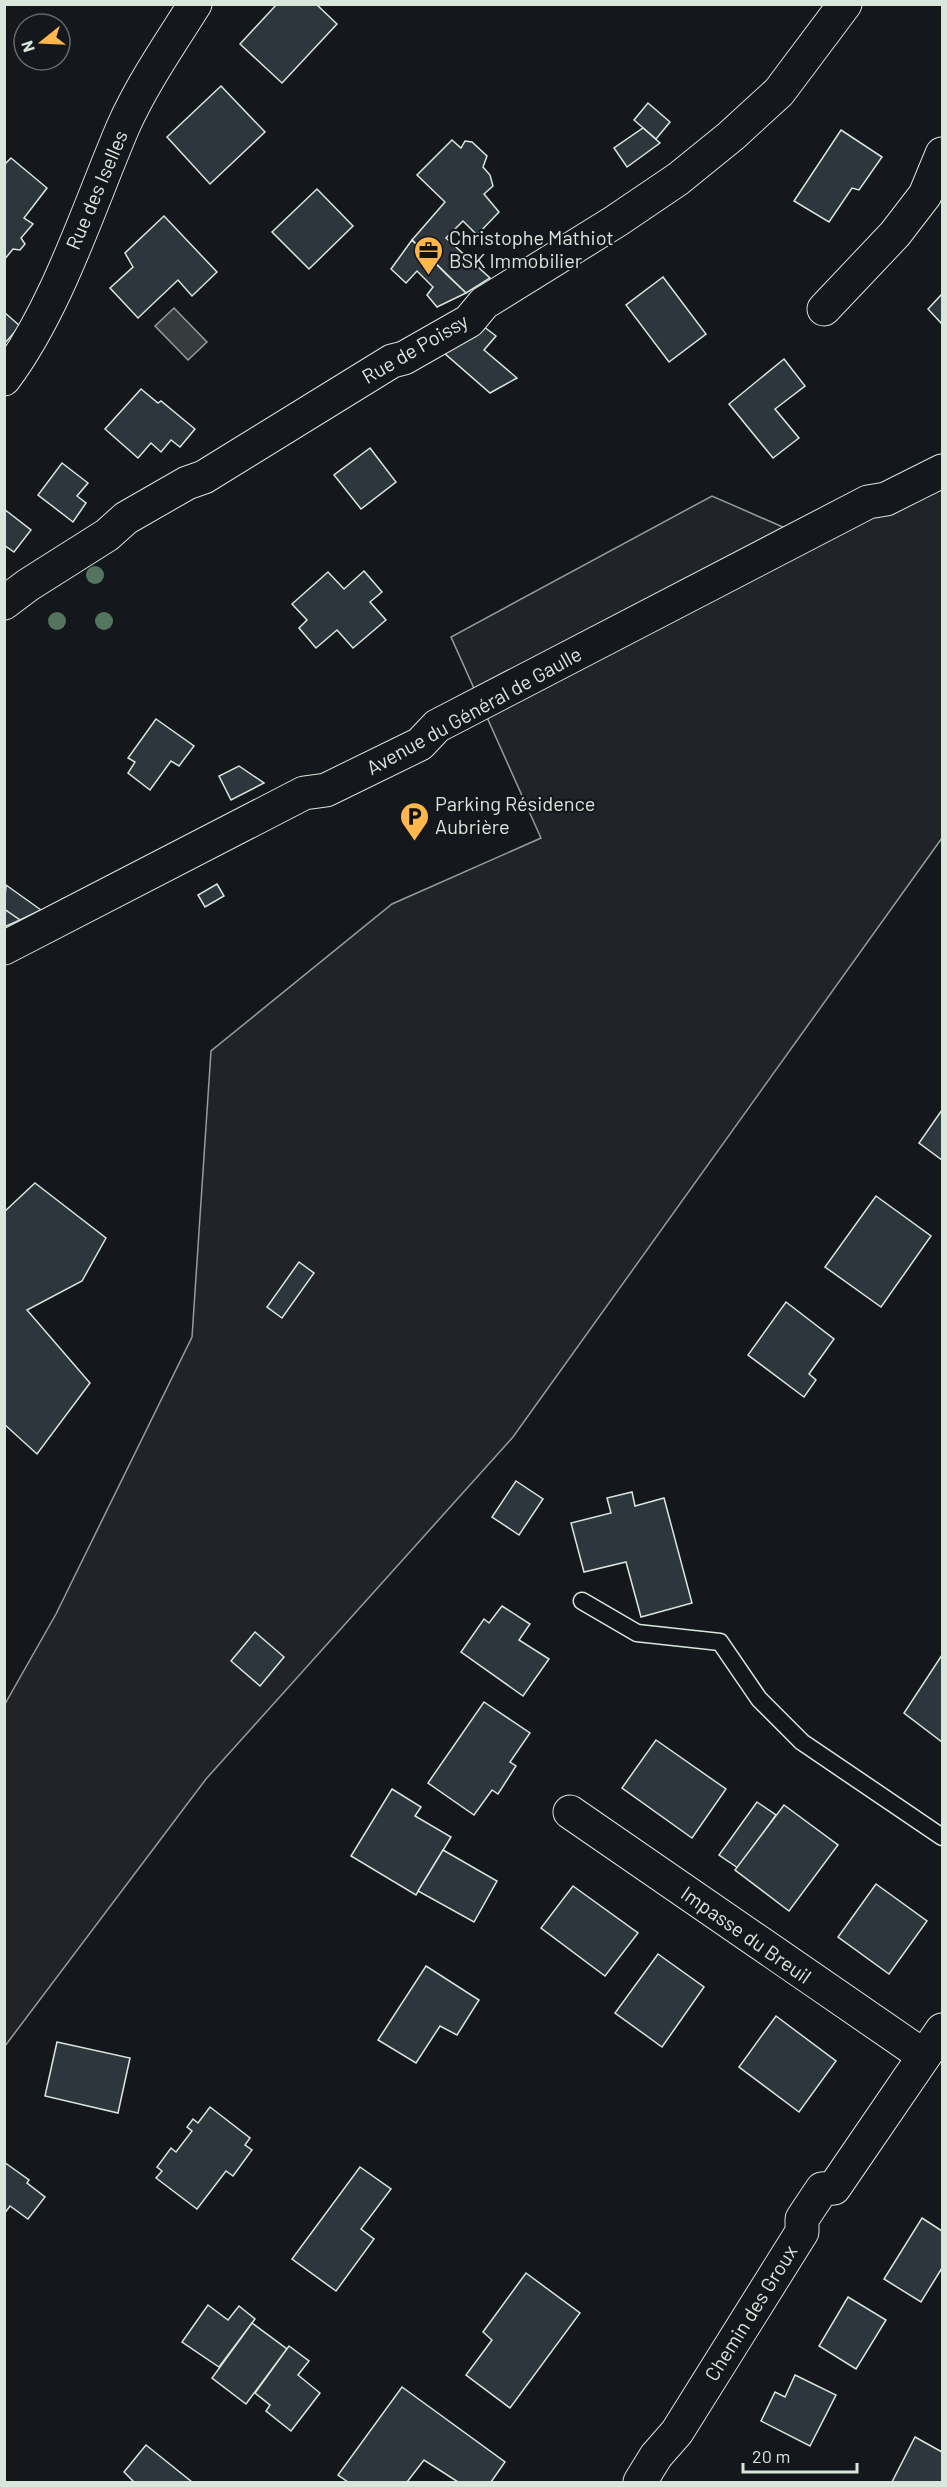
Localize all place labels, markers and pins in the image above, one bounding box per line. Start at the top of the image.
place label: Christophe Mathiot BSK Immobilier [449,225,614,272]
office icon: Christophe Mathiot BSK Immobilier [412,234,444,276]
place label: Parking Résidence Aubrière [435,791,595,838]
parking icon: Parking Résidence Aubrière [398,800,430,842]

